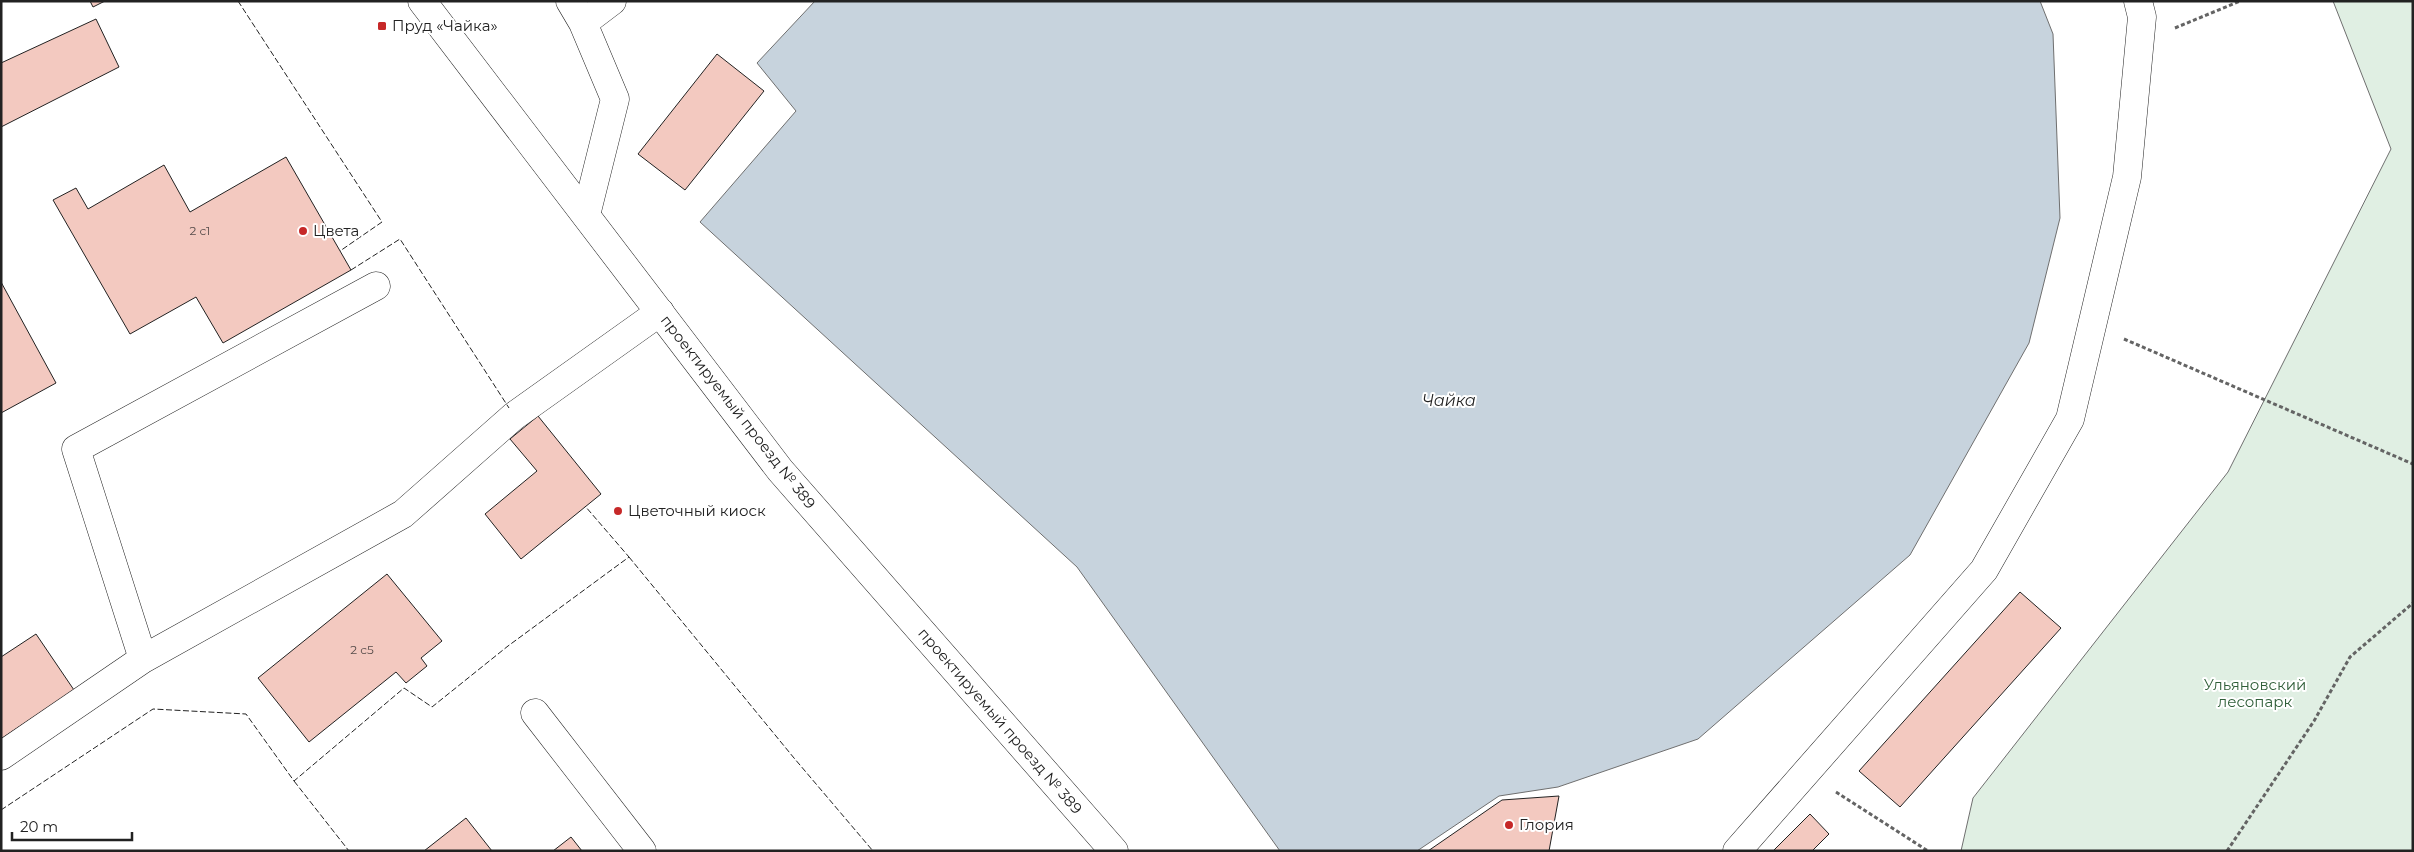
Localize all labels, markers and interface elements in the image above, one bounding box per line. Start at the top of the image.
place label: Пруд «Чайка» [392,16,498,35]
marker: Пруд «Чайка» [376,20,388,32]
place label: Цвета [313,221,359,240]
house number: 2 с1 [190,223,210,238]
marker: Цвета [297,225,309,237]
street label: проектируемый проезд № 389 [657,311,820,512]
water label: Чайка [1422,391,1476,410]
place label: Цветочный киоск [628,501,766,520]
marker: Цветочный киоск [612,505,624,517]
street label: проектируемый проезд № 389 [914,624,1086,818]
house number: 2 с5 [350,642,374,657]
park label: Ульяновский лесопарк [2204,675,2306,711]
scale bar [12,810,132,842]
place label: Глория [1519,815,1574,834]
text: 20 m [20,817,58,836]
marker: Глория [1503,819,1515,831]

